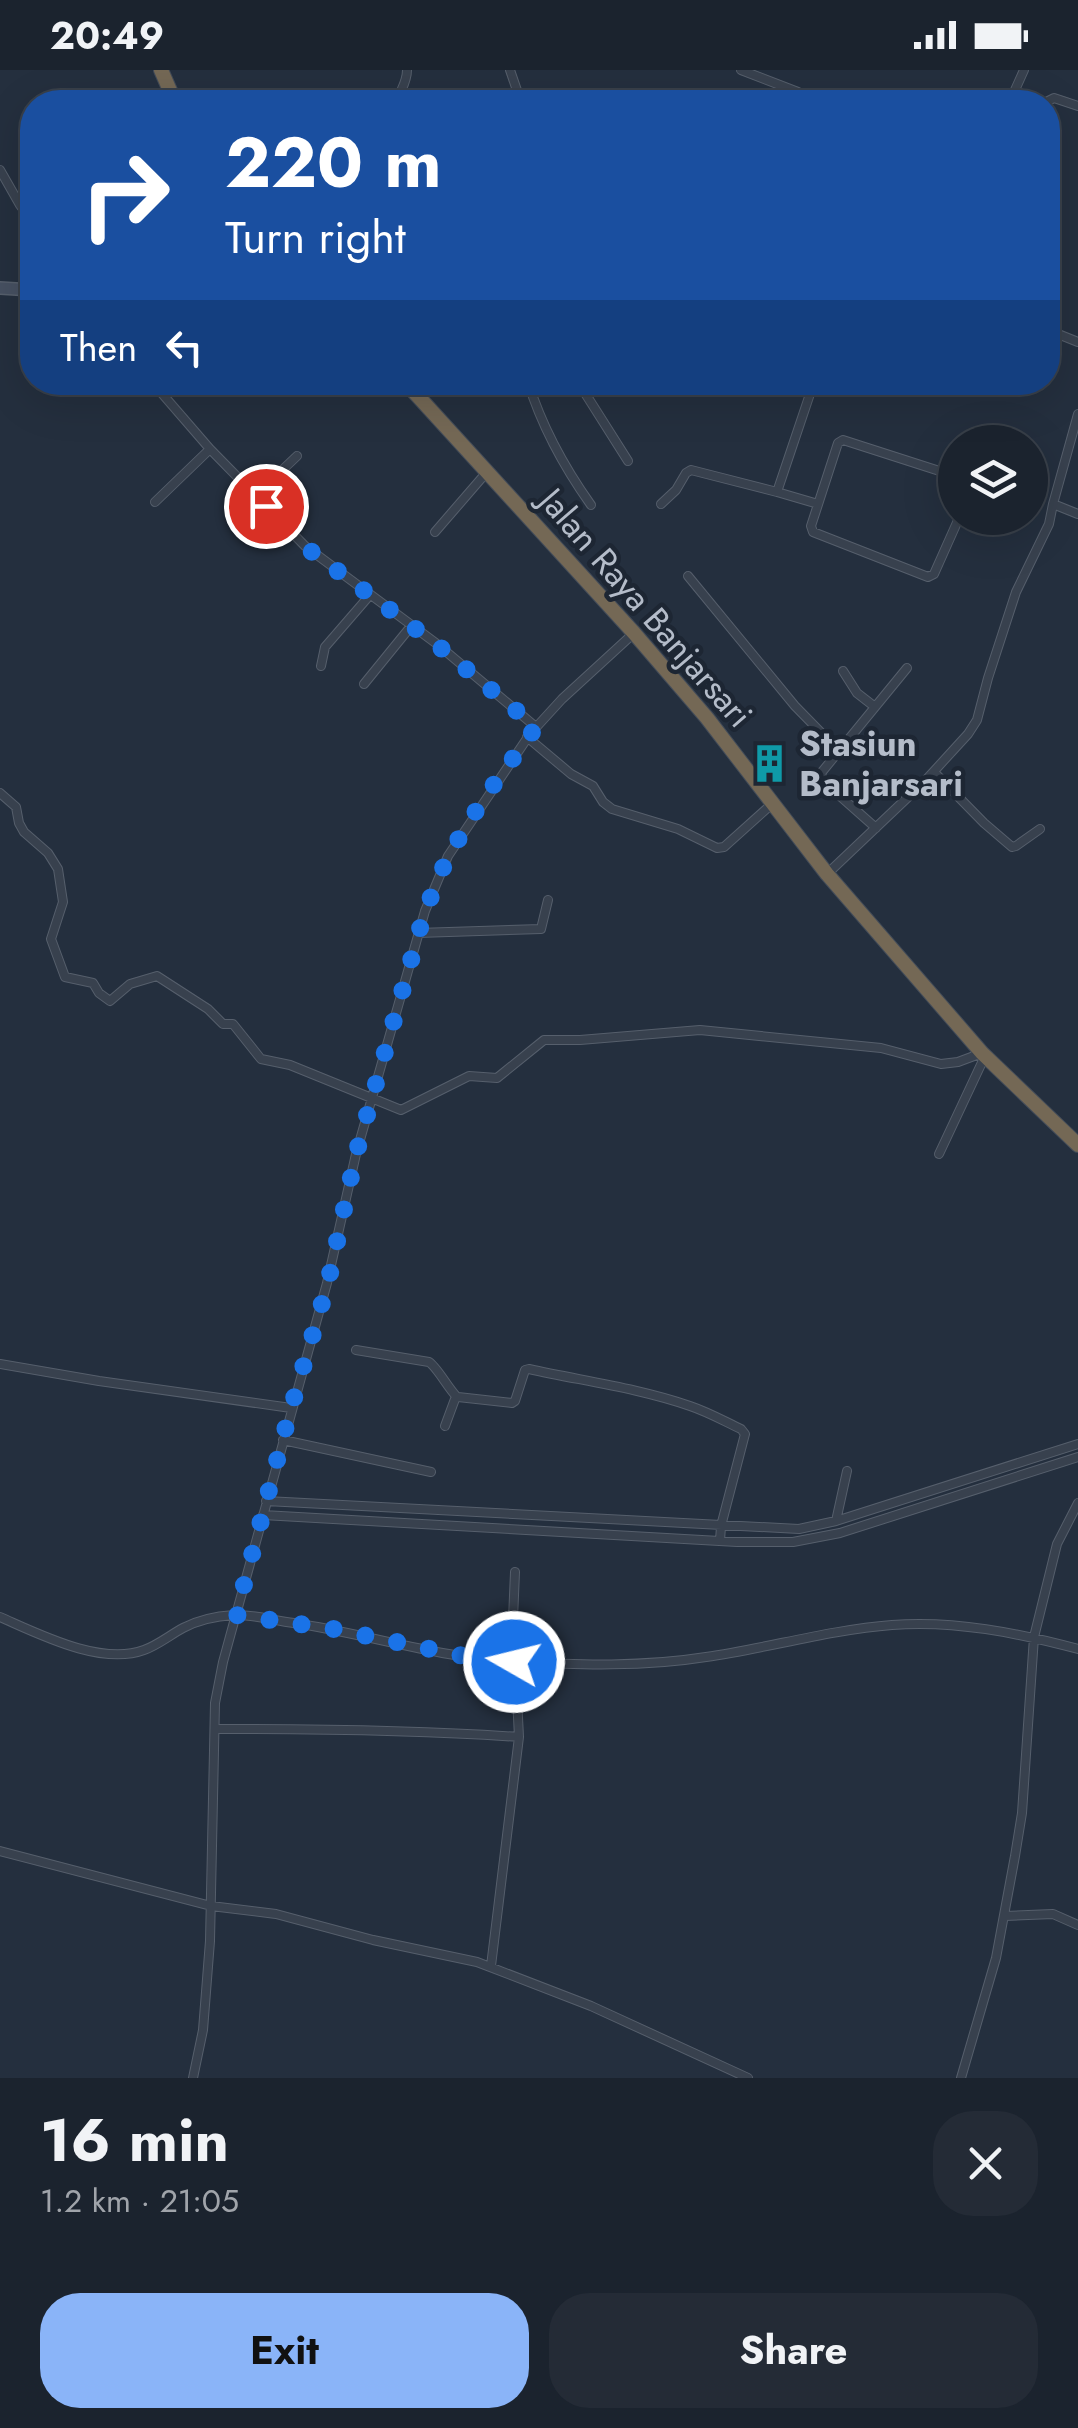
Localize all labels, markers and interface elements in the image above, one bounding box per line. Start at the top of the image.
text: 20:49 [50,8,164,63]
text: 220 m [225,112,442,213]
icon: right [60,130,190,260]
text: Turn right [225,205,406,270]
text: Then [60,320,137,375]
icon: left [157,320,212,375]
map controls [938,425,1048,535]
button: layers [938,425,1048,535]
pin [224,464,309,549]
street label: Jalan Raya Banjarsari [525,474,764,739]
icon: arrive [239,479,294,534]
place label: Stasiun Banjarsari [799,719,963,809]
building icon: Stasiun Banjarsari [748,743,790,785]
position arrow [462,1610,566,1714]
text: 16 min [40,2097,229,2184]
button: close [933,2111,1038,2216]
text: 1.2 km · 21:05 [40,2178,239,2224]
button: Exit [40,2293,529,2408]
button: Share [549,2293,1038,2408]

